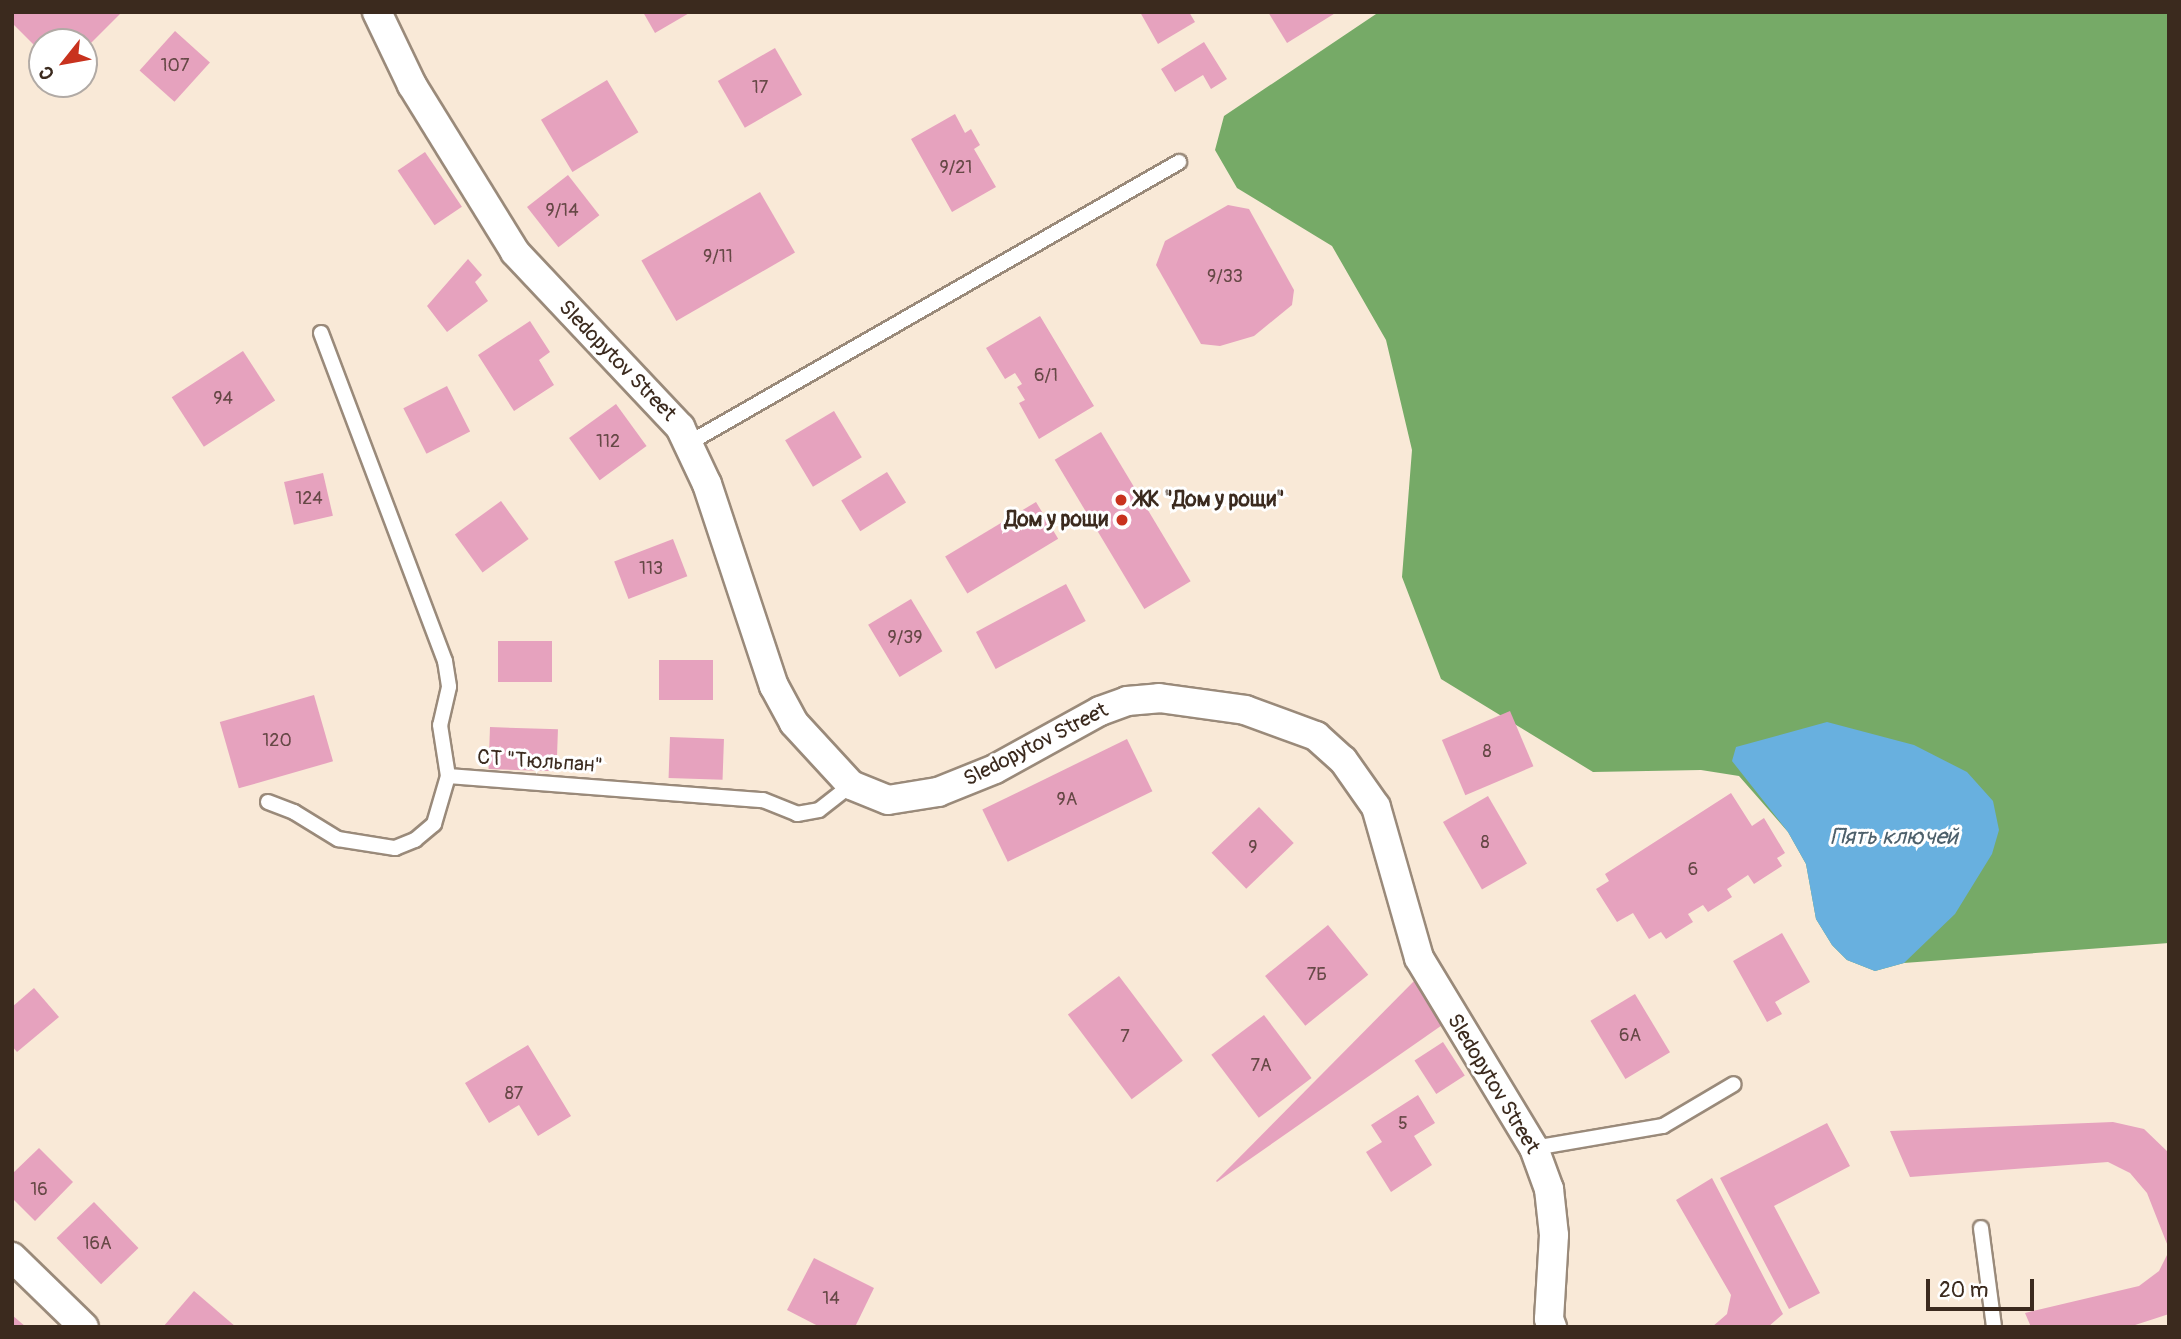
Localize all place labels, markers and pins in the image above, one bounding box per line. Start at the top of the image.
place label: ЖК "Дом у рощи" [1135,487,1285,513]
marker: ЖК "Дом у рощи" [1113,492,1129,508]
place label: Дом у рощи [1005,507,1108,533]
marker: Дом у рощи [1114,512,1130,528]

